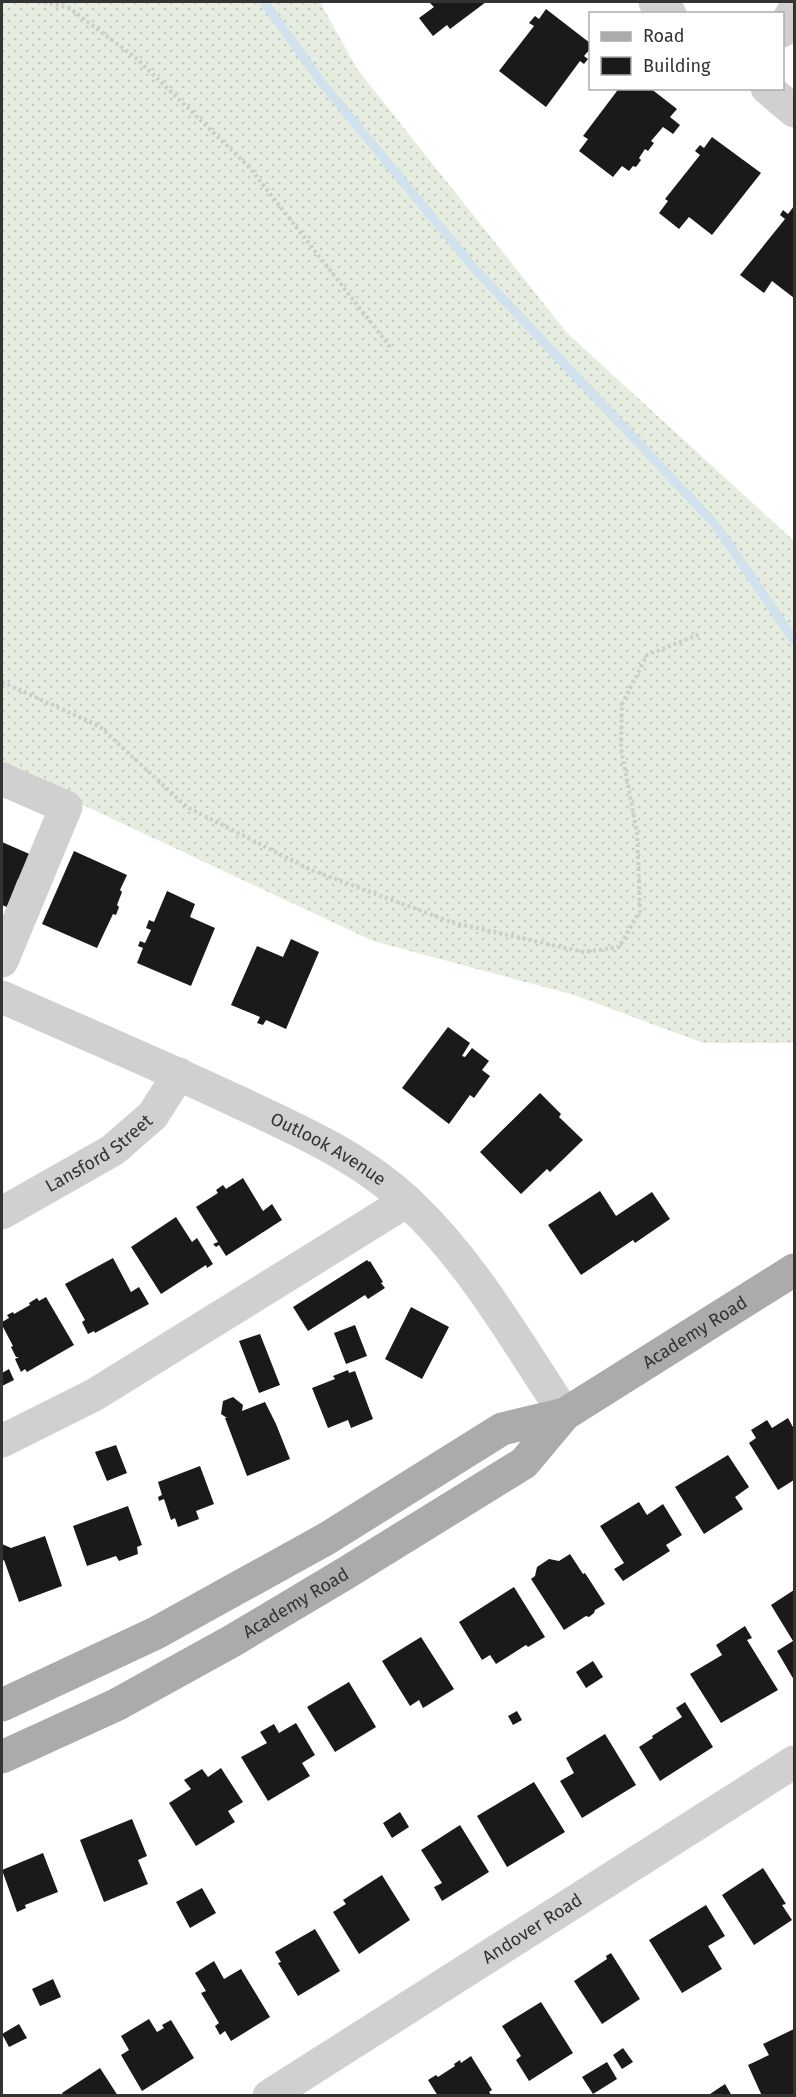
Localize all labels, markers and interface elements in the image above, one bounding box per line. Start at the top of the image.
legend [589,12,784,90]
text: Road [643,25,685,47]
text: Building [643,55,711,77]
street label: Outlook Avenue [267,1108,390,1190]
street label: Lansford Street [41,1109,157,1197]
street label: Academy Road [638,1291,751,1373]
street label: Academy Road [239,1563,353,1643]
street label: Andover Road [478,1889,586,1968]

